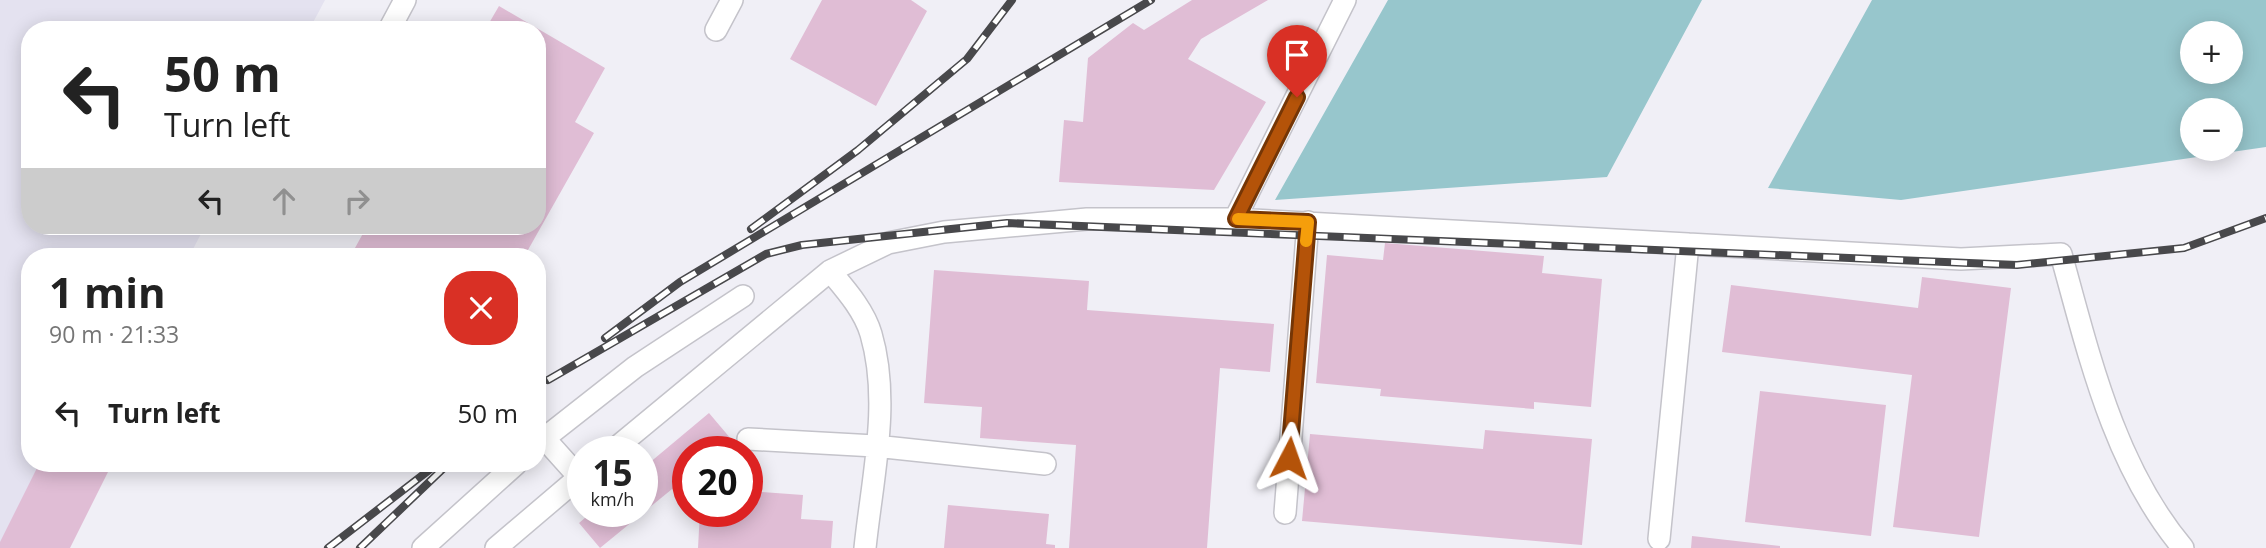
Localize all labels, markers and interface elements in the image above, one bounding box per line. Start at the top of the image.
map controls [2180,21,2243,161]
button: + [2180,21,2243,84]
pin [1267,25,1327,97]
icon: arrive [1278,36,1316,74]
text: 50 m [164,40,281,106]
icon: left [49,49,140,140]
button: − [2180,98,2243,161]
text: Turn left [164,103,290,146]
icon: left [192,182,230,220]
icon: ahead [265,182,303,220]
icon: right [338,182,376,220]
text: 1 min [49,263,166,320]
button: close [444,271,518,345]
text: 90 m · 21:33 [49,318,179,350]
icon: left [49,394,87,432]
text: Turn left [108,395,220,431]
text: 50 m [457,395,518,431]
position arrow [1252,421,1326,495]
speed limit sign: 20 [672,436,763,527]
text: 15 [592,449,633,496]
text: km/h [591,487,634,511]

